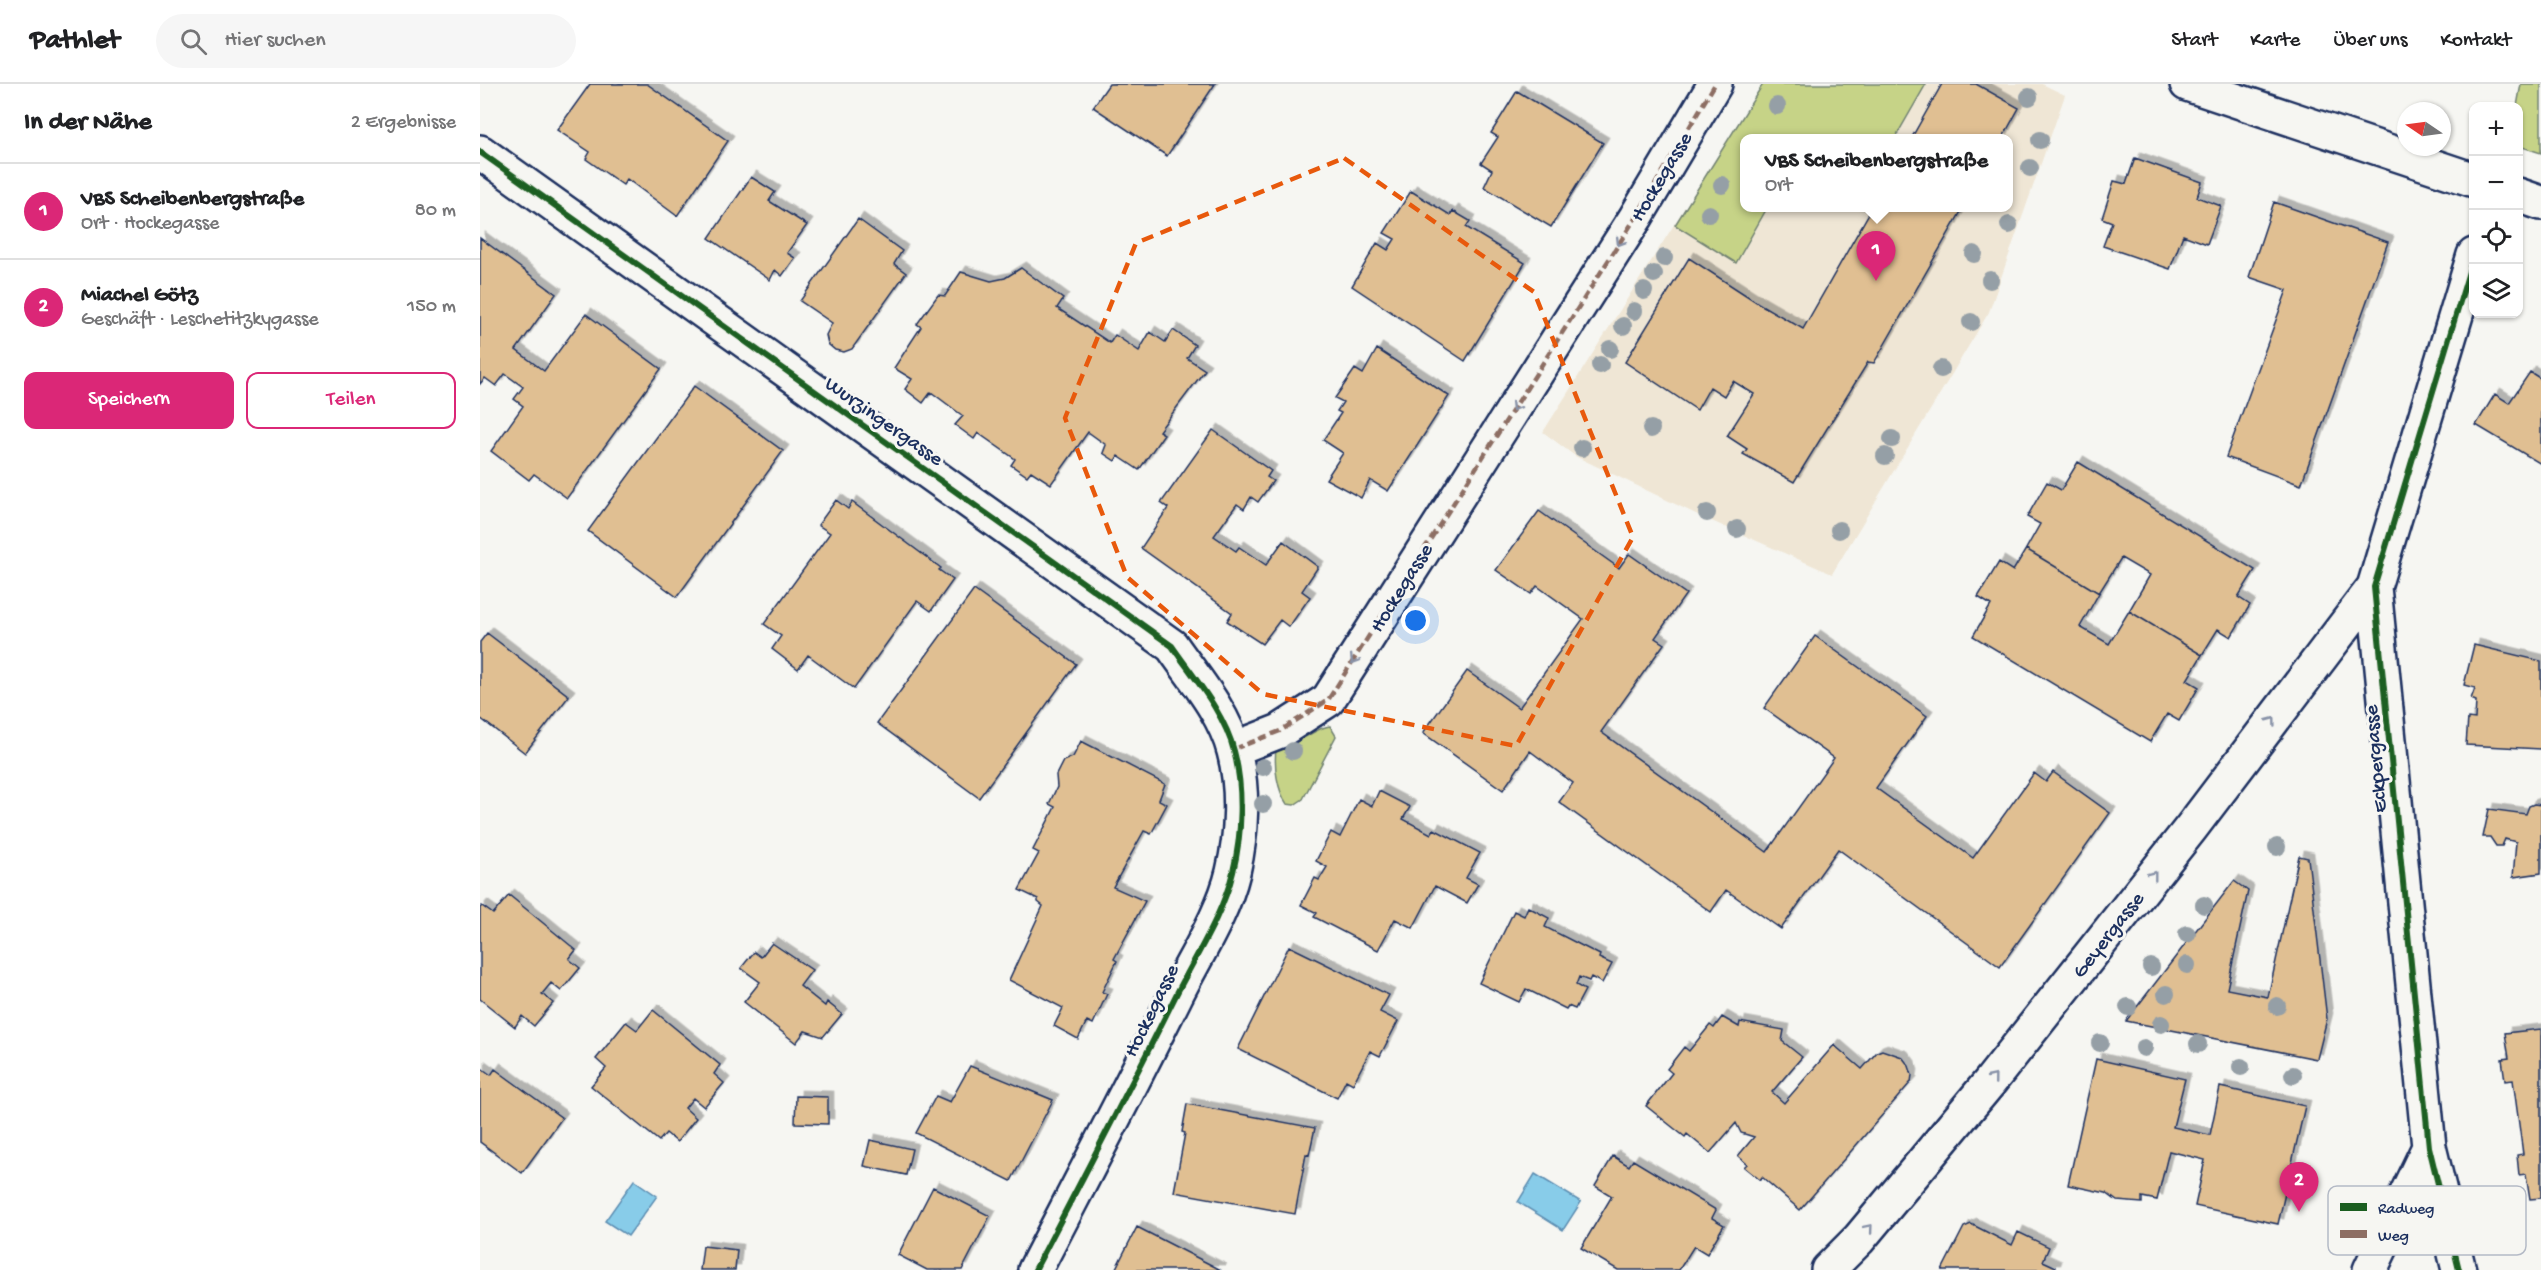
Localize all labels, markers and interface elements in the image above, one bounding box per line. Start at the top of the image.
search box [156,14,576,68]
text: Pathlet [30,25,120,58]
icon: search [177,25,210,58]
text: Hier suchen [225,28,326,54]
text: Start [2171,29,2217,54]
text: Karte [2250,29,2300,54]
text: Über uns [2333,29,2407,54]
text: Kontakt [2440,29,2511,54]
north arrow [2397,102,2451,156]
map controls [2469,102,2523,318]
button: + [2469,102,2523,156]
text: In der Nähe [24,108,152,139]
text: 2 Ergebnisse [351,112,456,135]
street label: Hockegasse [1626,127,1700,227]
popup [1740,134,2013,212]
text: VBS Scheibenbergstraße [1765,149,1988,175]
button: − [2469,156,2523,210]
text: Ort [1765,175,1792,198]
text: VBS Scheibenbergstraße [81,187,304,213]
text: 1 [39,200,48,223]
text: 80 m [415,200,456,223]
button: locate [2469,210,2523,264]
text: Ort · Hockegasse [81,213,219,236]
pin: 1 [1856,232,1896,281]
one-way arrow [1615,236,1627,246]
button: layers [2469,264,2523,318]
text: Miachel Götz [81,283,198,309]
text: 2 [39,296,48,319]
text: 150 m [407,296,456,319]
text: Geschäft · Leschetitzkygasse [81,309,319,332]
button: Speichern [24,372,234,429]
button: Teilen [246,372,456,429]
street label: Wurzingergasse [819,373,948,474]
one-way arrow [1511,400,1522,411]
street label: Hockegasse [1366,539,1441,638]
your location [1401,606,1430,635]
one-way arrow [1350,653,1361,664]
street label: Eckpergasse [2360,703,2395,814]
one-way arrow [2265,716,2276,727]
one-way arrow [2146,871,2157,882]
street label: Geyergasse [2068,887,2152,984]
street label: Hockegasse [1120,960,1187,1062]
one-way arrow [1986,1073,1997,1084]
pin: 2 [2280,1162,2318,1212]
legend [2328,1186,2526,1255]
text: Radweg [2378,1201,2434,1220]
one-way arrow [1861,1224,1872,1235]
text: Weg [2378,1228,2409,1247]

